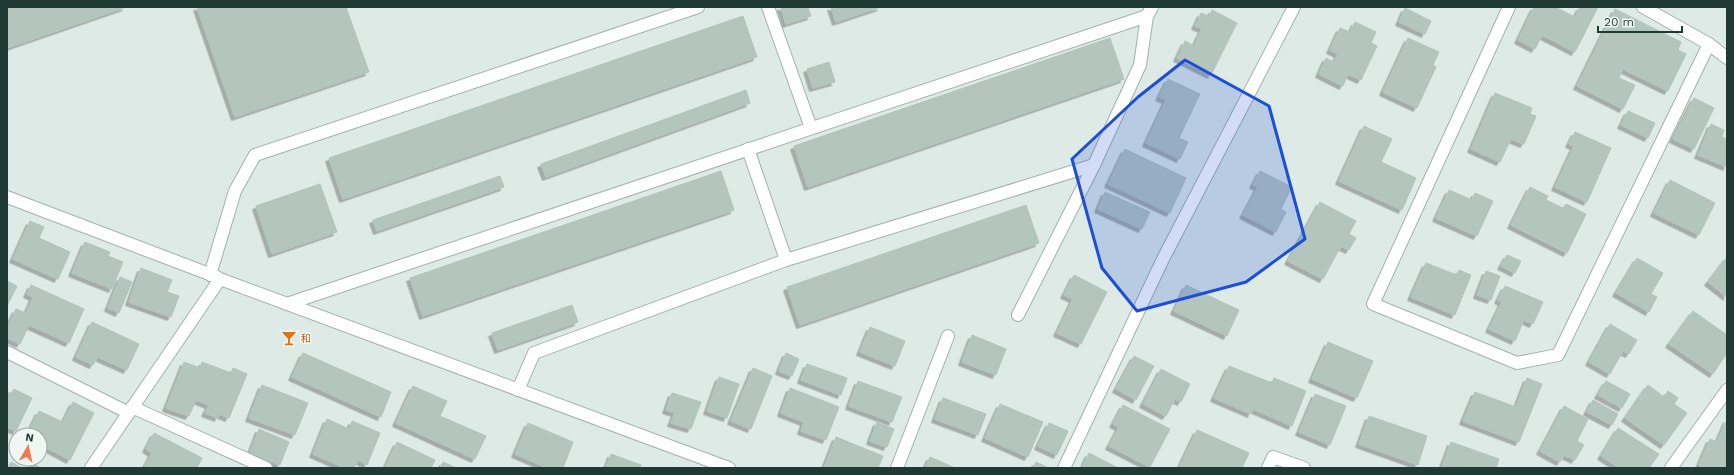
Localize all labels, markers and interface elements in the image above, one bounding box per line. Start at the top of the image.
scale bar [1598,8,1682,34]
text: 20 m [1604,15,1634,29]
bar icon: 和 [280,329,298,347]
place label: 和 [301,333,311,344]
north arrow [8,427,48,467]
text: N [24,431,35,445]

